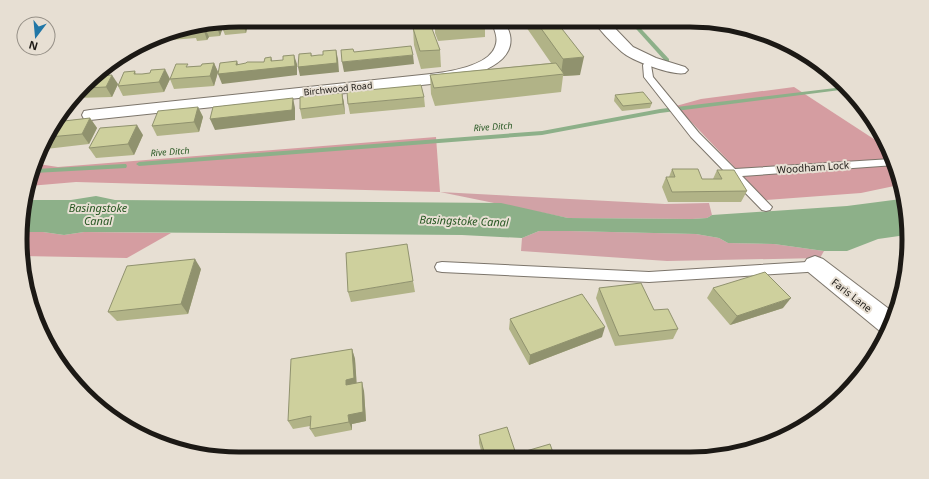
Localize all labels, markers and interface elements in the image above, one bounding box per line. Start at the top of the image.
north arrow [16,16,56,56]
text: N [27,38,39,55]
street label: Birchwood Road [303,78,373,99]
water label: Rive Ditch [473,119,513,134]
water label: Rive Ditch [150,144,190,159]
street label: Woodham Lock [776,157,850,177]
water label: Basingstoke Canal [69,200,128,228]
water label: Basingstoke Canal [419,211,510,230]
street label: Faris Lane [829,275,875,315]

